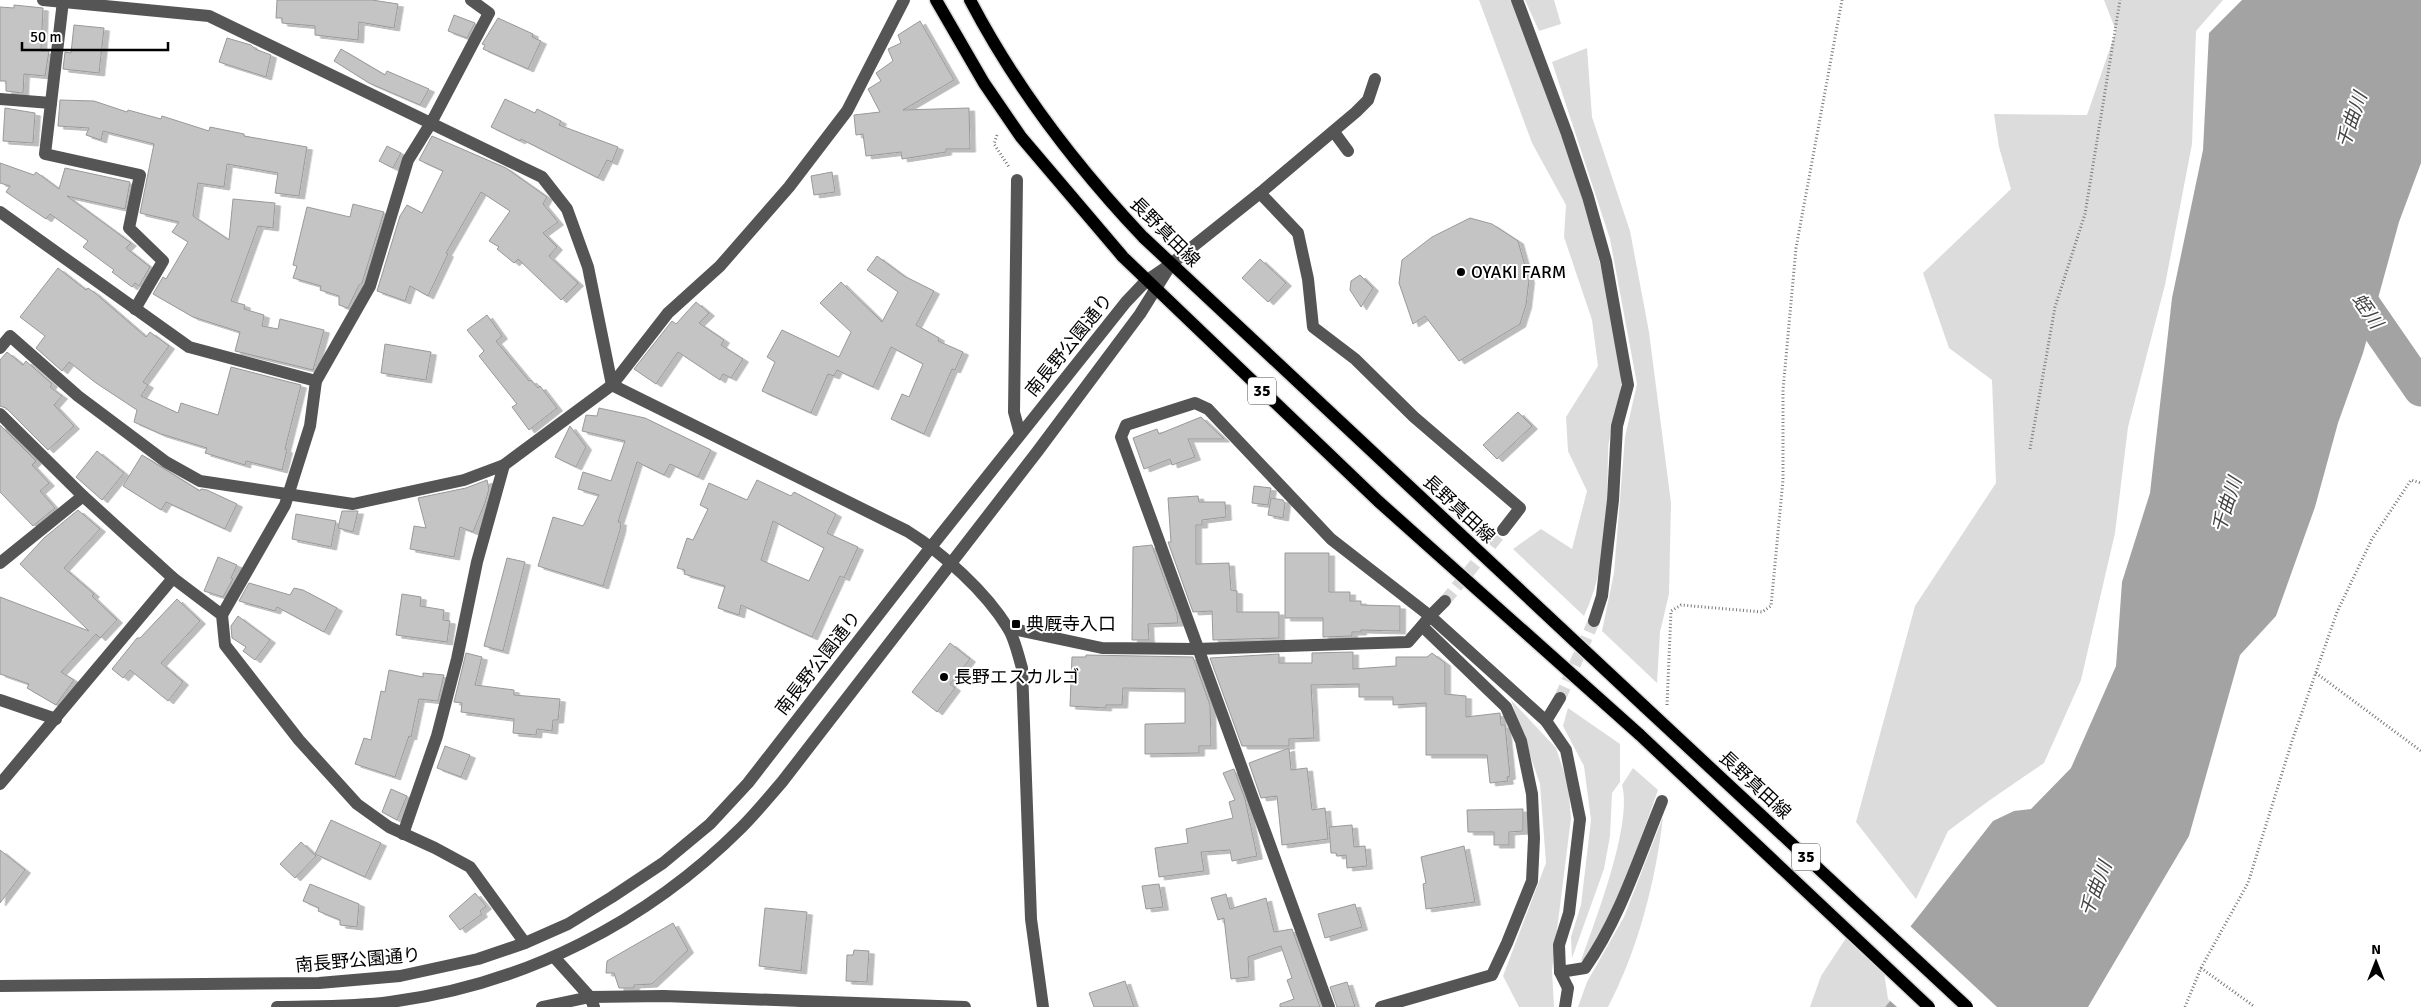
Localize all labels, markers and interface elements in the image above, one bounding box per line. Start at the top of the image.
scale bar [22,20,169,52]
text: 50 m [30,28,61,46]
water label: 千曲川 [2331,87,2373,151]
street label: 長野真田線 [1125,192,1205,272]
place label: OYAKI FARM [1471,261,1566,283]
marker: OYAKI FARM [1455,266,1467,278]
street label: 南長野公園通り [1021,289,1117,401]
water label: 蛭川 [2346,289,2389,335]
road number: 35 [1248,378,1276,404]
street label: 長野真田線 [1419,470,1499,548]
water label: 千曲川 [2207,472,2248,536]
street label: 南長野公園通り [771,607,865,719]
place label: 典厩寺入口 [1026,613,1116,635]
marker: 典厩寺入口 [1010,618,1022,630]
place label: 長野エスカルゴ [954,666,1080,688]
marker: 長野エスカルゴ [938,671,950,683]
street label: 長野真田線 [1715,746,1795,824]
road number: 35 [1792,844,1820,870]
water label: 千曲川 [2075,856,2118,920]
north arrow [2351,937,2401,987]
text: N [2371,941,2381,958]
street label: 南長野公園通り [294,944,422,976]

